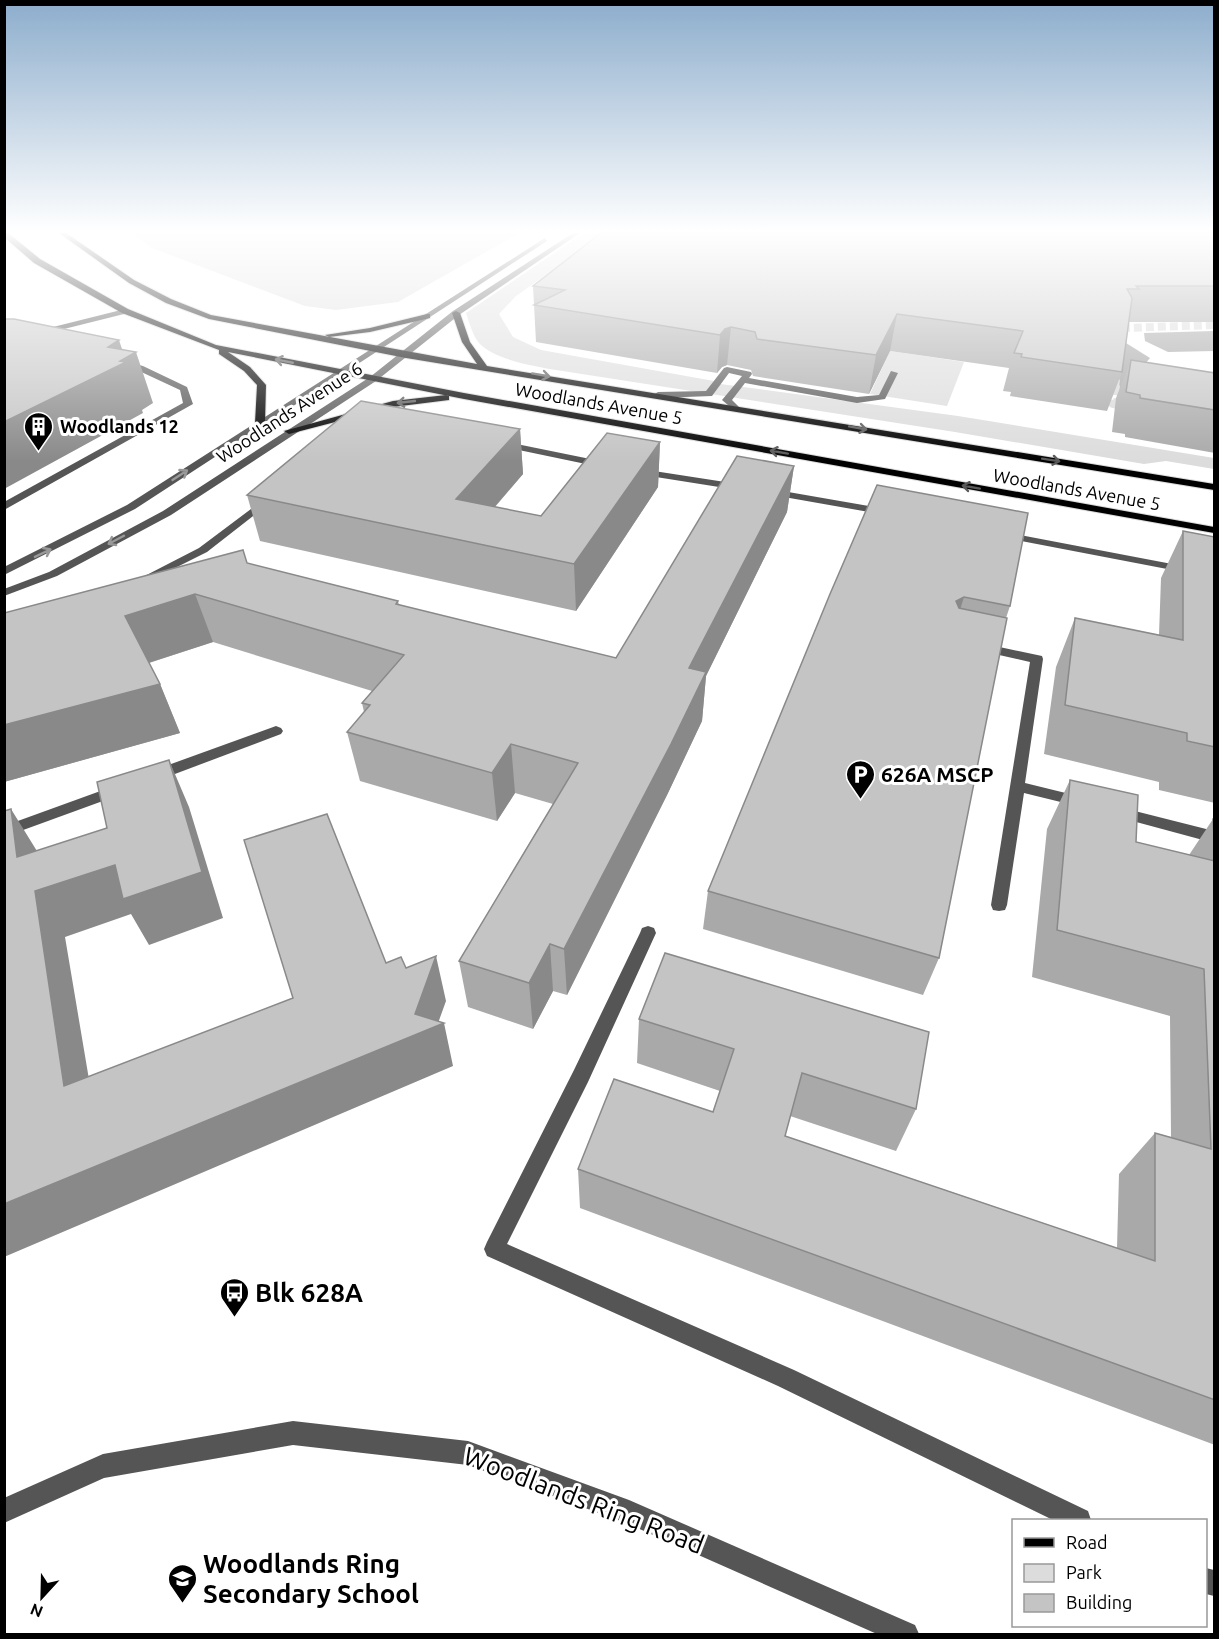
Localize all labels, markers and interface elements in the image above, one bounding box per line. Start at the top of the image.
one-way arrow [274,355,294,366]
street label: Woodlands Avenue 6 [212,357,366,467]
one-way arrow [531,370,550,381]
street label: Woodlands Avenue 5 [514,378,684,428]
one-way arrow [396,397,416,408]
building icon: Woodlands 12 [23,410,55,452]
place label: Woodlands 12 [60,416,179,436]
one-way arrow [848,423,868,434]
one-way arrow [770,447,789,458]
one-way arrow [1040,454,1060,465]
street label: Woodlands Avenue 5 [992,464,1162,514]
one-way arrow [171,469,188,481]
one-way arrow [962,481,981,492]
one-way arrow [108,534,125,546]
one-way arrow [34,547,52,559]
parking icon: 626A MSCP [844,758,876,800]
place label: 626A MSCP [881,762,994,786]
bus stop icon: Blk 628A [218,1276,250,1318]
place label: Blk 628A [255,1278,364,1307]
street label: Woodlands Ring Road [460,1441,708,1559]
legend [1012,1519,1207,1627]
text: Road [1066,1532,1108,1552]
place label: Woodlands Ring Secondary School [203,1549,419,1608]
school or university icon: Woodlands Ring Secondary School [166,1562,198,1604]
text: Park [1066,1562,1102,1582]
north arrow [12,1567,72,1627]
text: Building [1066,1592,1132,1612]
text: N [27,1600,45,1621]

